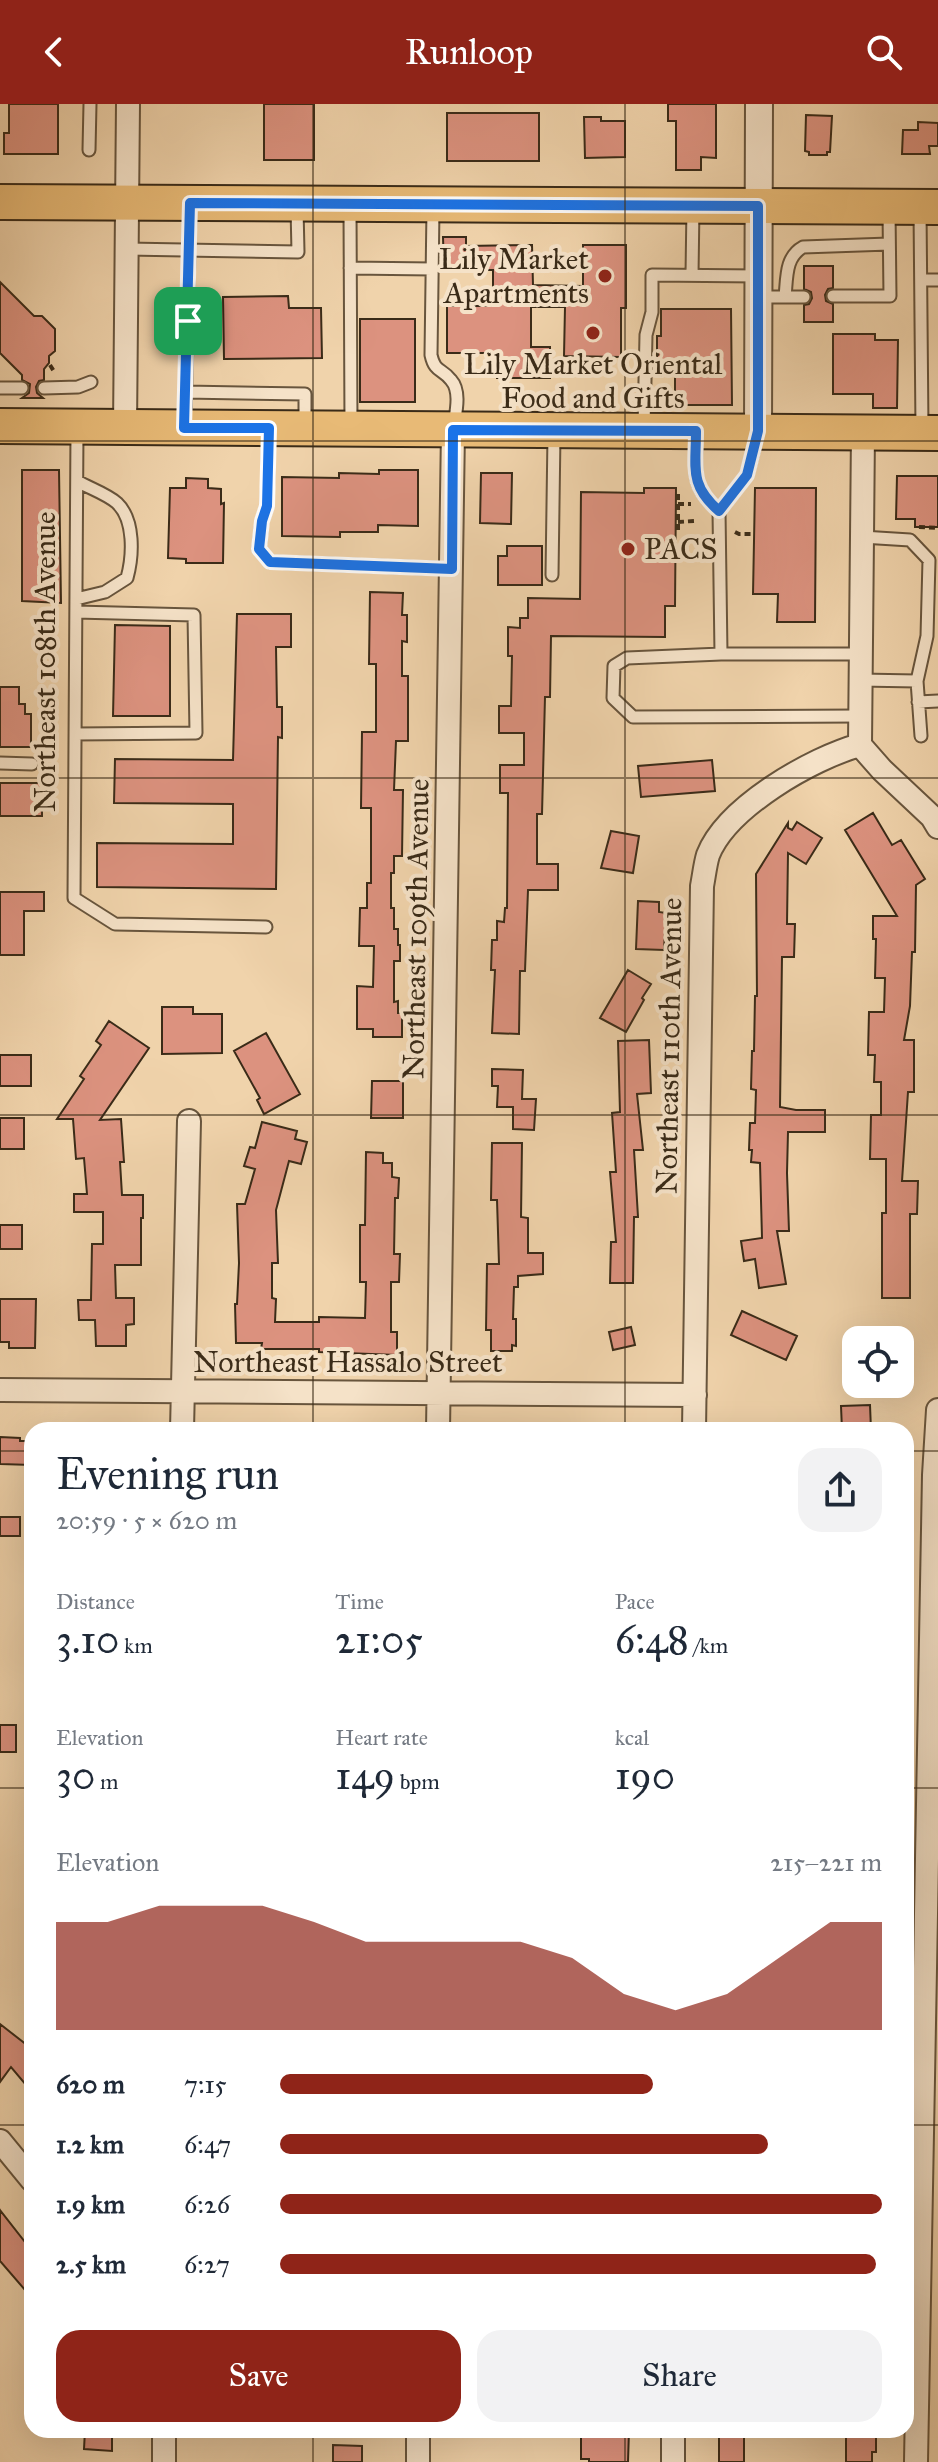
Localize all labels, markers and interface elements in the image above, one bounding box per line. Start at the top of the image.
icon: back [32,30,76,74]
text: Runloop [405,30,533,74]
icon: search [862,30,906,74]
place label: Lily Market Apartments [439,241,589,311]
marker: Lily Market Apartments [596,267,614,285]
pin [154,287,222,355]
icon: arrive [166,299,210,343]
marker: Lily Market Oriental Food and Gifts [584,324,602,342]
place label: Lily Market Oriental Food and Gifts [464,346,723,416]
street label: Northeast 108th Avenue [27,512,63,812]
place label: PACS [644,531,718,567]
marker: PACS [619,540,637,558]
street label: Northeast 109th Avenue [395,778,438,1080]
street label: Northeast 110th Avenue [648,897,690,1195]
map controls [842,1326,914,1398]
button: locate [842,1326,914,1398]
street label: Northeast Hassalo Street [193,1344,503,1380]
text: Evening run [56,1447,279,1501]
button: share [798,1448,882,1532]
text: 20:59 · 5 × 620 m [56,1504,237,1536]
text: Distance [56,1588,135,1615]
text: Time [335,1588,384,1615]
text: Pace [615,1588,655,1615]
text: 3.10 [56,1615,119,1664]
text: 21:05 [335,1615,423,1664]
text: 6:48 [615,1615,689,1664]
text: km [119,1632,153,1659]
text: /km [689,1632,728,1659]
text: Elevation [56,1724,143,1751]
text: Heart rate [335,1724,428,1751]
text: kcal [615,1724,649,1751]
text: 30 [56,1751,95,1800]
text: 149 [335,1751,395,1800]
text: 190 [615,1751,675,1800]
text: m [95,1768,119,1795]
text: bpm [395,1768,440,1795]
text: Elevation [56,1846,159,1878]
text: 215–221 m [770,1846,882,1878]
text: 620 m [56,2068,125,2100]
text: 7:15 [184,2068,227,2100]
text: 1.2 km [56,2128,124,2160]
text: 6:47 [184,2128,231,2160]
text: 1.9 km [56,2188,125,2220]
text: 6:26 [184,2188,230,2220]
text: 2.5 km [56,2248,126,2280]
text: 6:27 [184,2248,230,2280]
button: Save [56,2330,461,2422]
button: Share [477,2330,882,2422]

